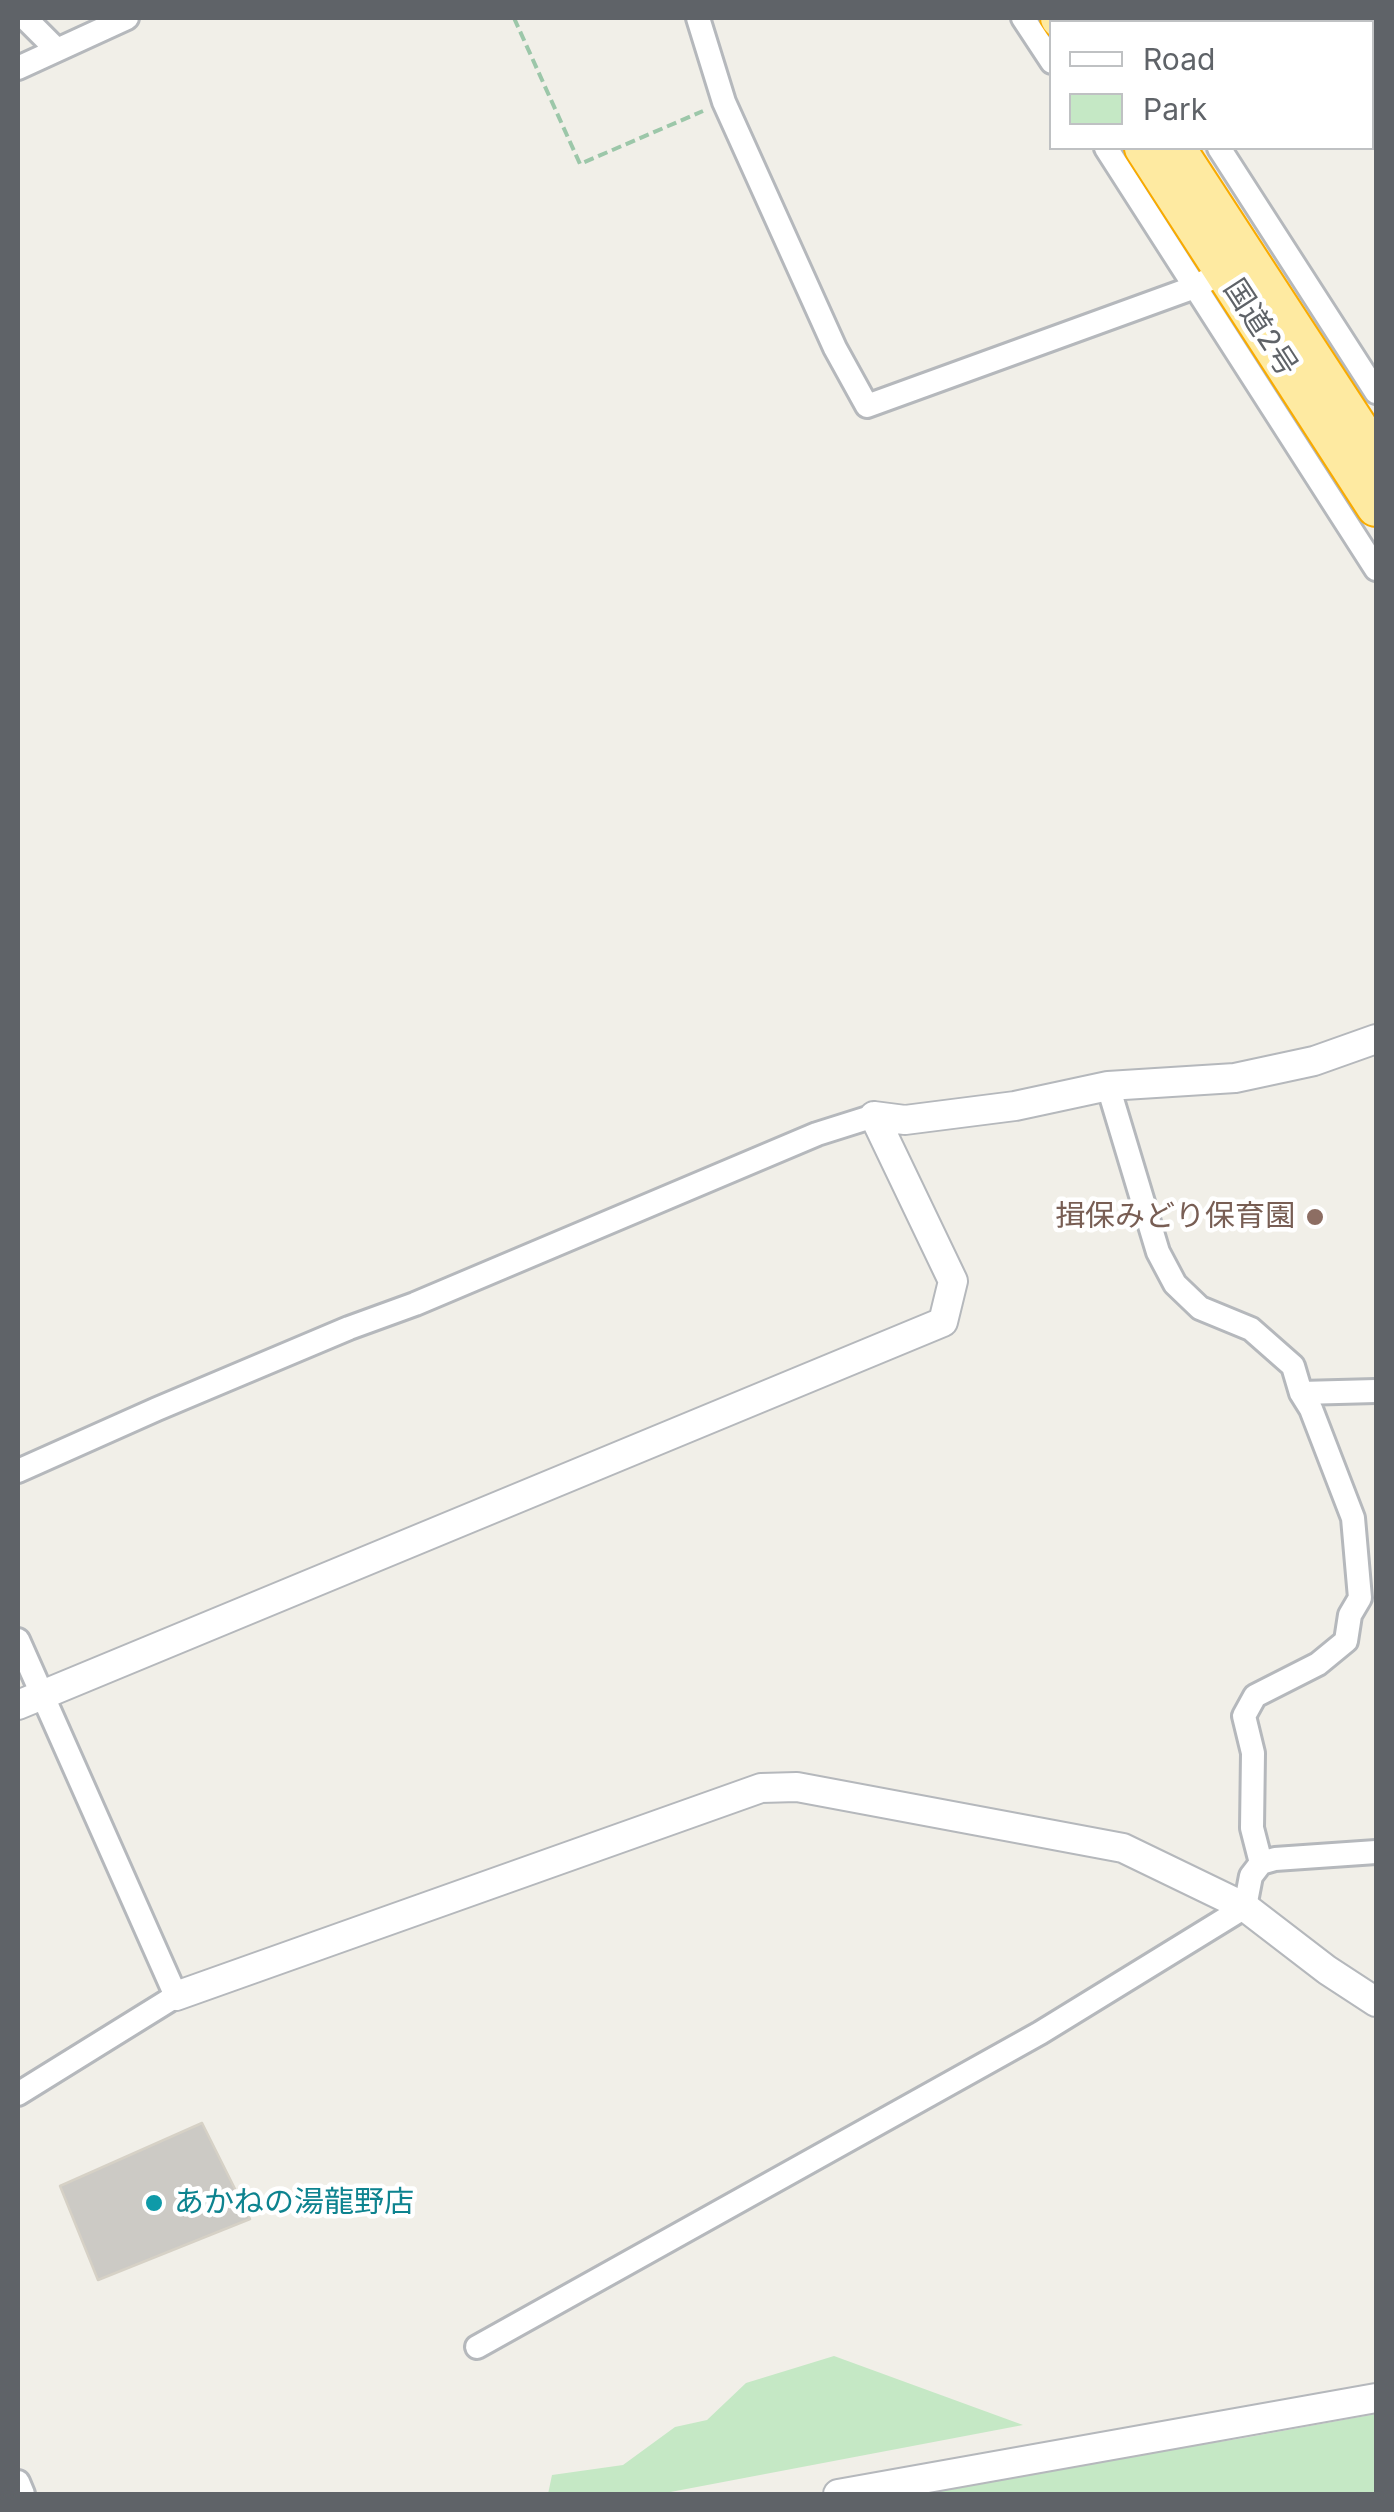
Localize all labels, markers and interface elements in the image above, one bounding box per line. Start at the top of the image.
legend [1049,20,1374,150]
text: Road [1143,41,1215,77]
text: Park [1143,91,1207,127]
street label: 国道2号 [1215,273,1305,383]
place label: 揖保みどり保育園 [1055,1199,1295,1235]
marker: 揖保みどり保育園 [1304,1206,1326,1228]
place label: あかねの湯龍野店 [174,2185,414,2221]
marker: あかねの湯龍野店 [143,2192,165,2214]

